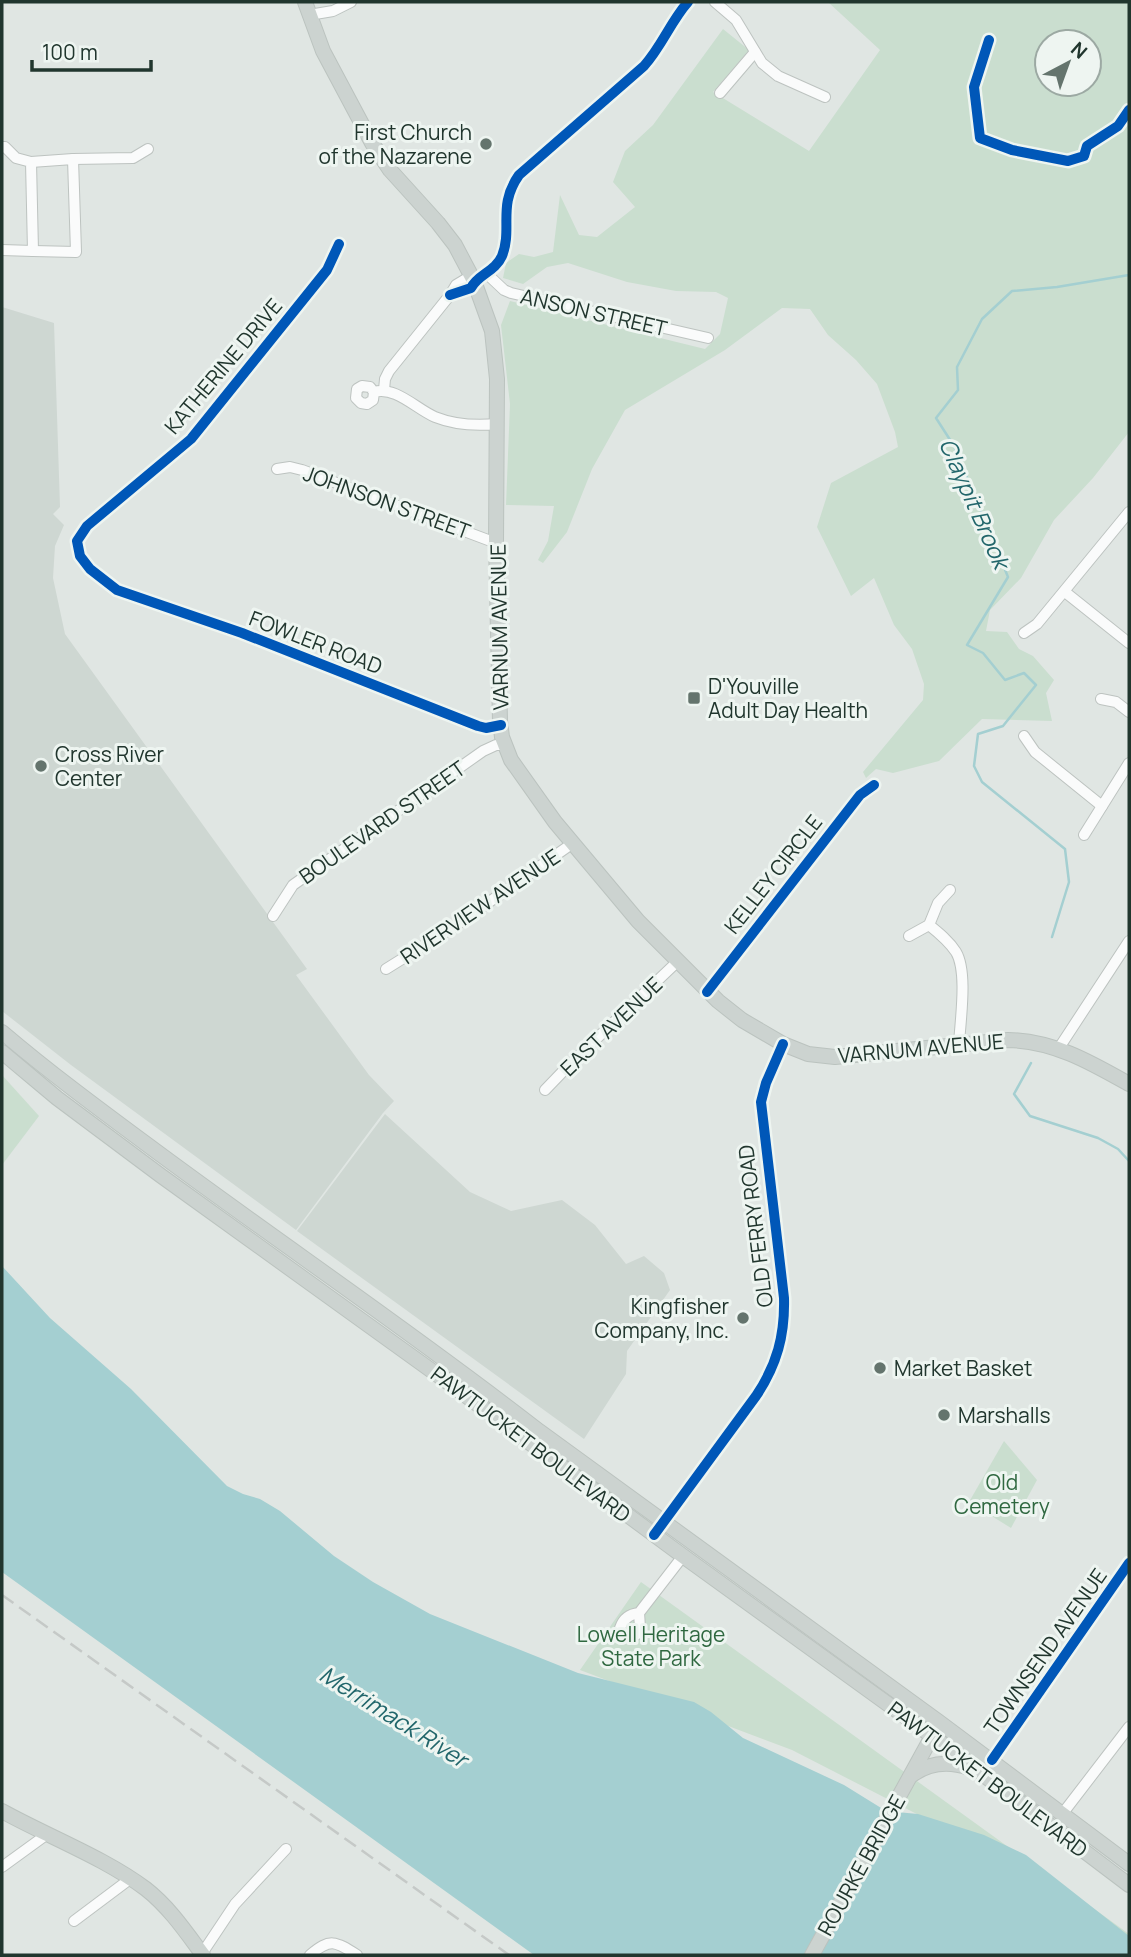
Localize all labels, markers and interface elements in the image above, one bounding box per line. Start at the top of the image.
scale bar [32,28,150,72]
north arrow [1033,28,1103,98]
text: N [1065,36,1093,64]
text: 100 m [42,38,98,66]
place label: First Church of the Nazarene [318,118,472,170]
marker: First Church of the Nazarene [478,136,494,152]
street label: ANSON STREET [518,282,670,343]
street label: KATHERINE DRIVE [158,292,288,440]
water label: Claypit Brook [932,433,1019,577]
street label: JOHNSON STREET [300,459,475,545]
street label: VARNUM AVENUE [484,544,514,710]
street label: FOWLER ROAD [245,604,387,680]
place label: D'Youville Adult Day Health [708,672,868,724]
marker: D'Youville Adult Day Health [686,690,702,706]
place label: Cross River Center [55,740,165,792]
street label: BOULEVARD STREET [293,754,471,890]
marker: Cross River Center [33,758,49,774]
street label: KELLEY CIRCLE [718,809,828,939]
street label: RIVERVIEW AVENUE [395,842,565,970]
street label: EAST AVENUE [554,970,668,1082]
street label: VARNUM AVENUE [837,1027,1005,1069]
street label: OLD FERRY ROAD [731,1143,779,1309]
place label: Kingfisher Company, Inc. [595,1292,729,1344]
marker: Kingfisher Company, Inc. [735,1310,751,1326]
place label: Market Basket [894,1354,1032,1382]
street label: PAWTUCKET BOULEVARD [425,1360,637,1528]
marker: Market Basket [872,1360,888,1376]
place label: Marshalls [958,1401,1050,1429]
marker: Marshalls [936,1407,952,1423]
park label: Old Cemetery [954,1468,1050,1520]
street label: TOWNSEND AVENUE [977,1563,1113,1739]
park label: Lowell Heritage State Park [577,1620,725,1672]
water label: Merrimack River [314,1658,476,1776]
street label: PAWTUCKET BOULEVARD [882,1695,1094,1863]
street label: ROURKE BRIDGE [811,1790,911,1940]

